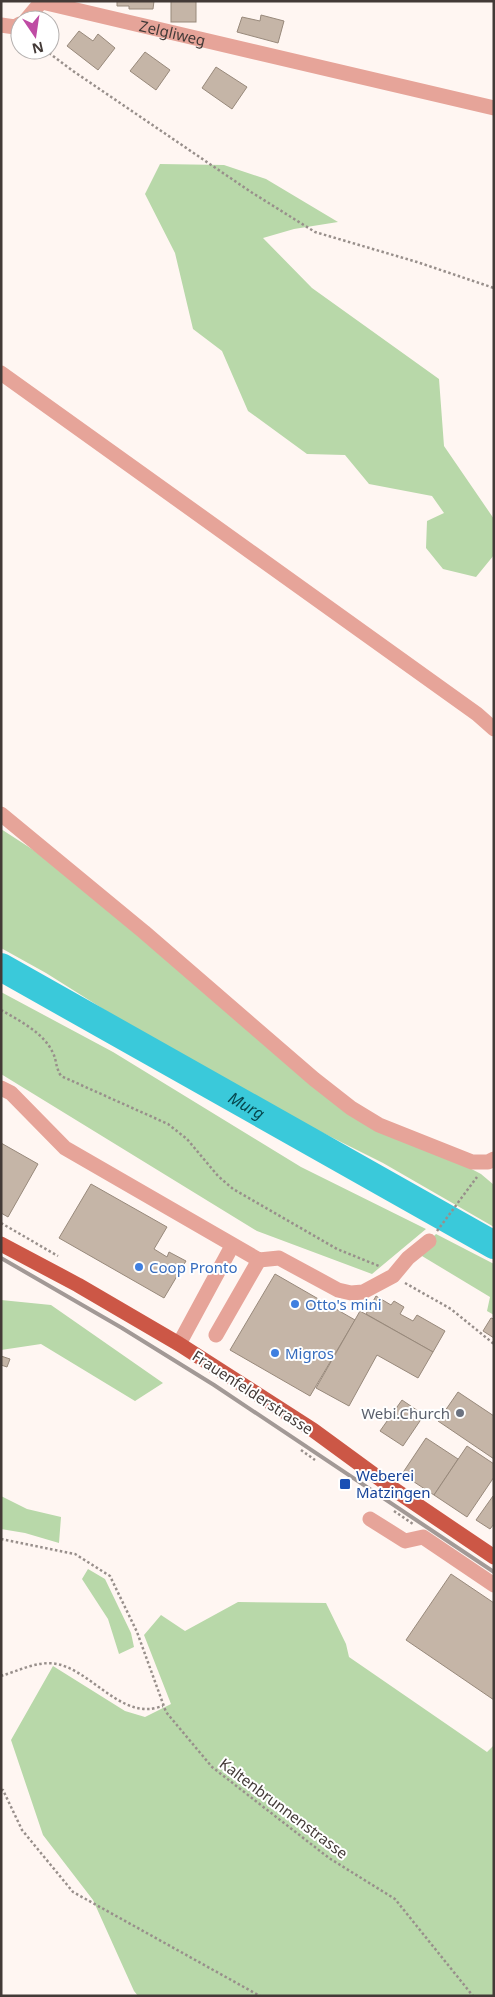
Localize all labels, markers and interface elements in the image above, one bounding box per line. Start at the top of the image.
north arrow [10,10,60,60]
street label: Zelgliweg [137,15,208,50]
text: N [30,38,46,59]
water label: Murg [225,1087,269,1124]
place label: Coop Pronto [149,1257,238,1277]
marker: Coop Pronto [133,1261,145,1273]
place label: Otto's mini [305,1294,382,1314]
marker: Otto's mini [289,1298,301,1310]
place label: Migros [285,1343,334,1363]
street label: Frauenfelderstrasse [189,1345,317,1439]
marker: Migros [269,1347,281,1359]
place label: Webi.Church [361,1403,450,1423]
marker: Webi.Church [454,1407,466,1419]
place label: Weberei Matzingen [356,1465,431,1502]
marker: Weberei Matzingen [338,1477,352,1491]
street label: Kaltenbrunnenstrasse [216,1753,352,1863]

